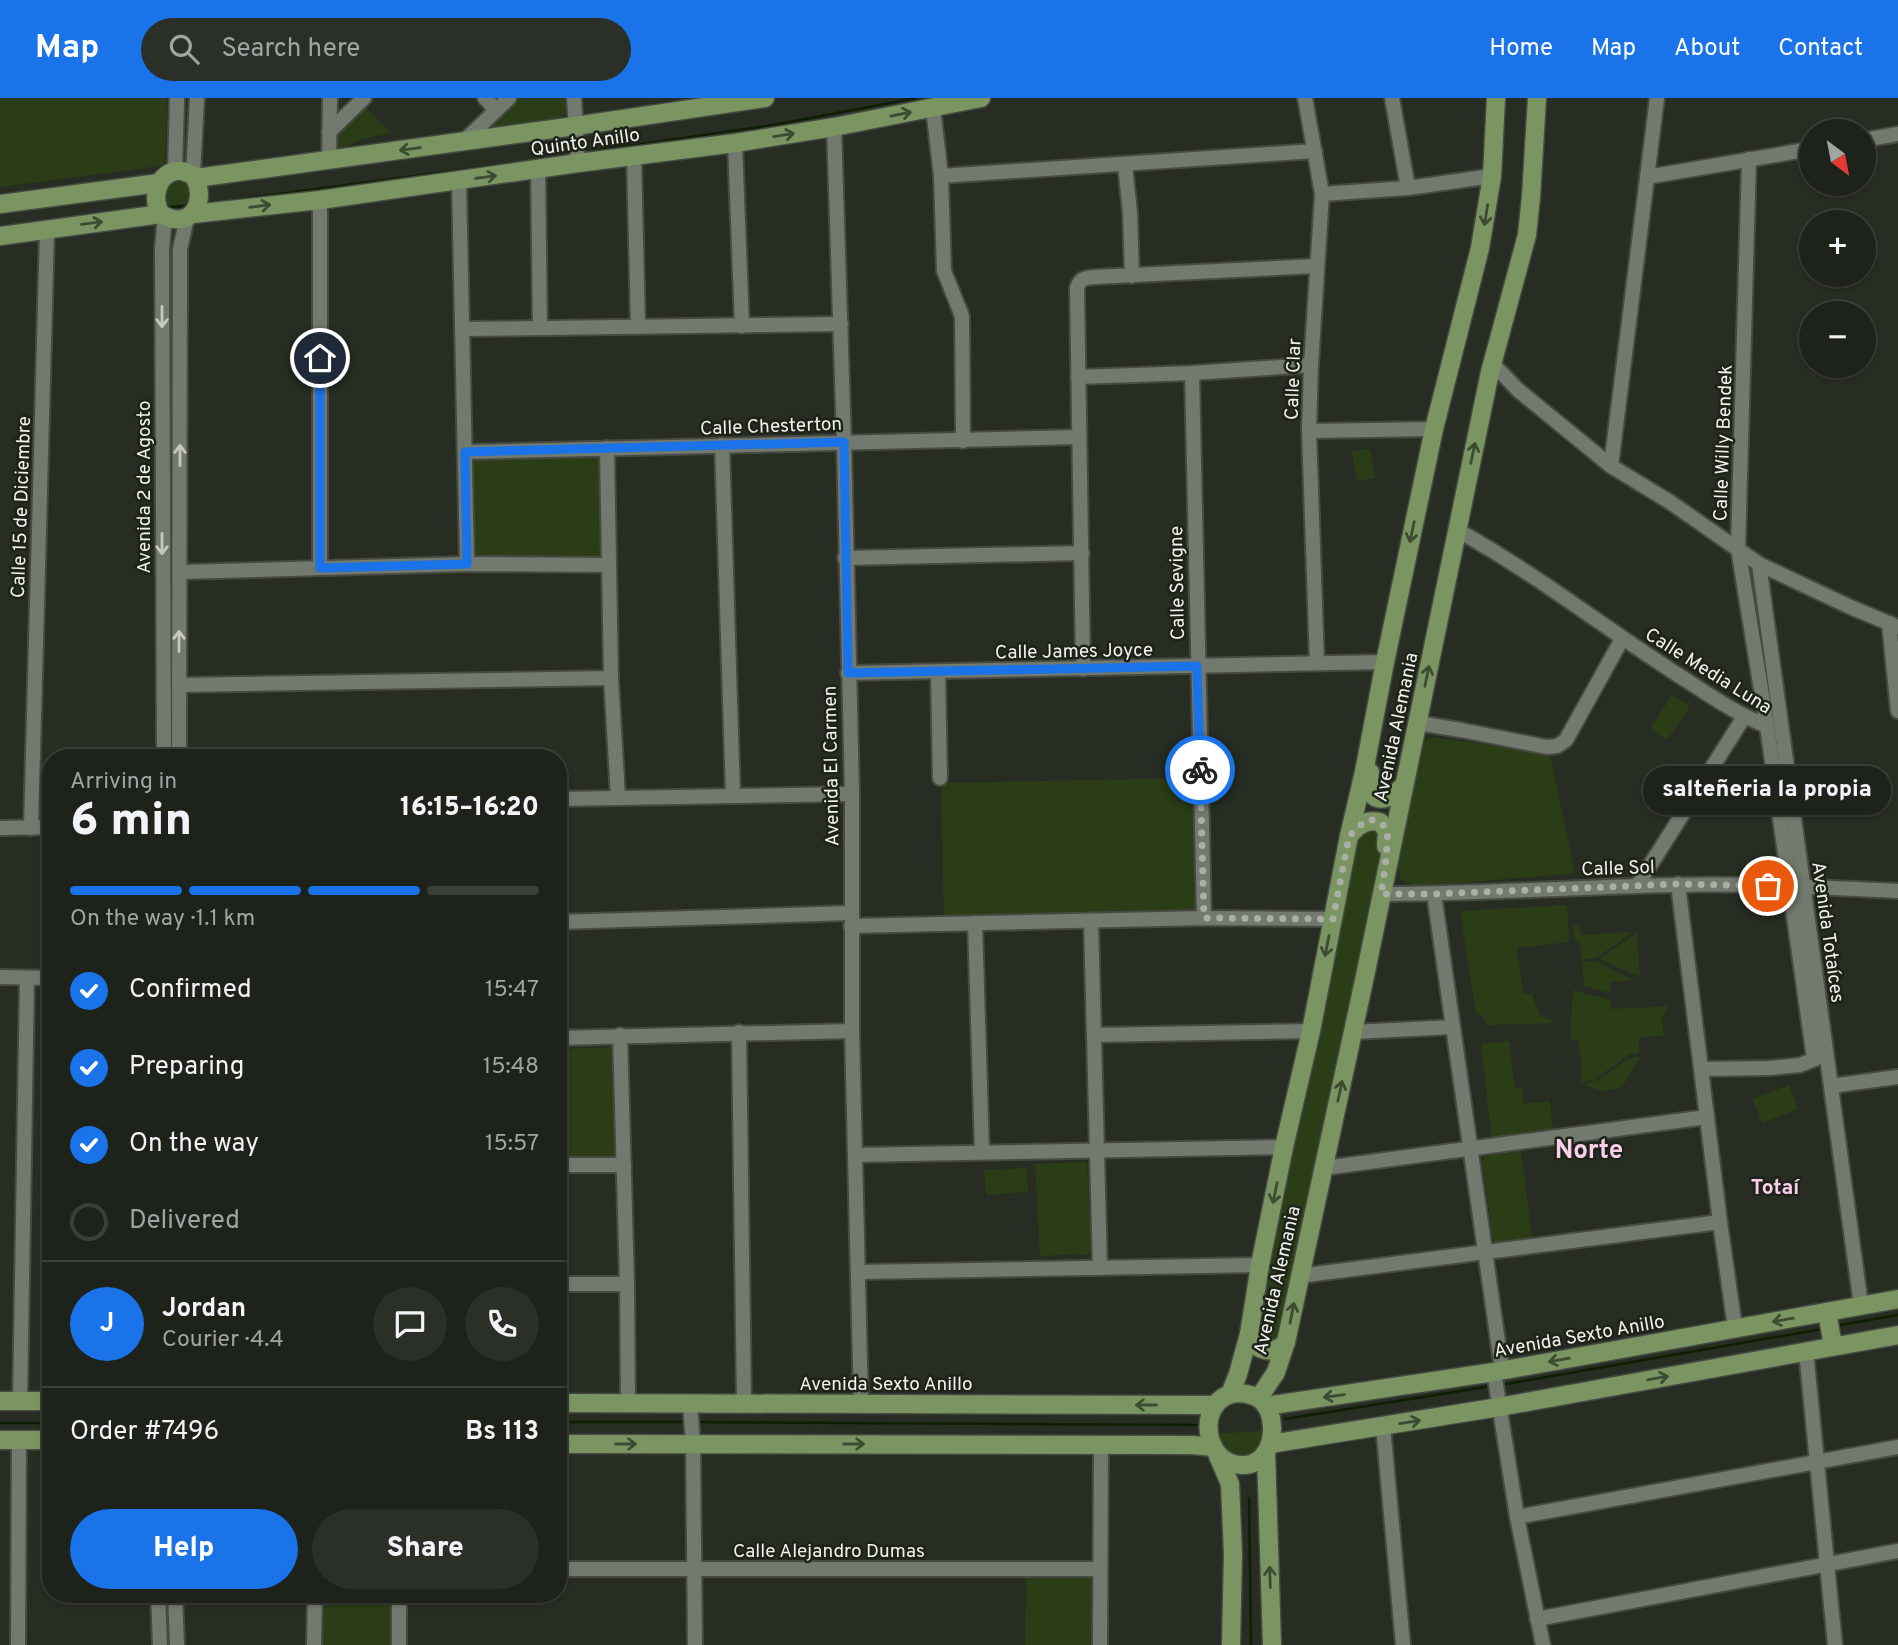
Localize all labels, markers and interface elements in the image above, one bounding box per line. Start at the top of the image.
search box [141,18,631,81]
text: Map [35,28,99,70]
icon: search [165,30,203,68]
text: Search here [221,33,360,66]
text: Home [1489,34,1553,64]
text: Map [1591,34,1636,64]
text: About [1674,34,1740,64]
text: Contact [1778,34,1863,64]
one-way arrow [889,107,912,121]
north arrow [1799,119,1876,196]
map controls [1799,119,1876,378]
street label: Quinto Anillo [529,123,641,163]
one-way arrow [772,128,795,141]
one-way arrow [399,143,422,156]
one-way arrow [474,170,497,183]
one-way arrow [249,200,271,213]
one-way arrow [1479,203,1492,226]
button: + [1799,210,1876,287]
one-way arrow [80,217,103,230]
button: − [1799,301,1876,378]
one-way arrow [155,305,169,328]
pin [290,328,350,388]
street label: Calle Clar [1281,337,1307,420]
icon: home [301,339,339,377]
street label: Calle Willy Bendek [1709,364,1739,522]
street label: Avenida 2 de Agosto [133,400,157,574]
street label: Calle Chesterton [700,413,843,441]
street label: Calle 15 de Diciembre [7,416,37,598]
one-way arrow [1466,442,1480,465]
one-way arrow [173,443,187,466]
one-way arrow [1405,520,1419,543]
street label: Calle Sevigne [1165,526,1191,640]
one-way arrow [155,533,169,556]
street label: Calle Media Luna [1640,623,1776,720]
one-way arrow [173,629,186,652]
street label: Calle James Joyce [995,639,1153,665]
street label: Avenida Alemania [1369,651,1425,804]
one-way arrow [1421,665,1435,688]
street label: Avenida El Carmen [819,685,845,847]
courier [1165,735,1235,805]
icon: bike [1181,751,1219,789]
callout: salteñeria la propia [1644,767,1892,816]
text: Arriving in [70,768,177,797]
text: salteñeria la propia [1662,776,1872,805]
text: 16:15–16:20 [400,792,539,825]
text: 6 min [70,793,192,852]
street label: Calle Sol [1581,856,1655,882]
pin [1738,856,1798,916]
street label: Avenida Totaíces [1805,860,1849,1004]
icon: bag [1749,867,1787,905]
text: On the way · 1.1 km [70,905,255,934]
one-way arrow [1320,934,1334,957]
icon: check [70,972,108,1010]
text: Confirmed [129,974,252,1007]
text: 15:47 [485,976,539,1005]
icon: check [70,1049,108,1087]
text: Preparing [129,1051,244,1084]
text: 15:48 [483,1053,539,1082]
one-way arrow [1334,1080,1348,1103]
icon: check [70,1126,108,1164]
text: On the way [129,1128,259,1161]
text: 15:57 [485,1130,539,1159]
district label: Norte [1555,1135,1623,1168]
district label: Totaí [1751,1175,1801,1202]
one-way arrow [1267,1181,1281,1204]
street label: Avenida Alemania [1249,1204,1307,1357]
text: Delivered [129,1205,240,1238]
button: chat [373,1287,447,1361]
button: phone [465,1287,539,1361]
text: Jordan [162,1293,246,1326]
one-way arrow [1286,1302,1299,1325]
text: J [100,1308,114,1341]
street label: Avenida Sexto Anillo [1492,1310,1667,1364]
one-way arrow [1772,1314,1795,1327]
text: Courier · 4.4 [162,1326,284,1355]
one-way arrow [1548,1354,1571,1367]
one-way arrow [1646,1371,1669,1385]
street label: Avenida Sexto Anillo [799,1373,973,1397]
one-way arrow [1323,1389,1346,1402]
one-way arrow [1134,1398,1157,1412]
one-way arrow [1398,1415,1420,1428]
text: Order #7496 [70,1416,219,1449]
text: Bs 113 [465,1416,539,1449]
one-way arrow [615,1437,638,1451]
one-way arrow [842,1437,865,1451]
button: Help [70,1509,298,1589]
button: Share [312,1509,539,1589]
street label: Calle Alejandro Dumas [733,1540,925,1564]
one-way arrow [1264,1566,1277,1589]

